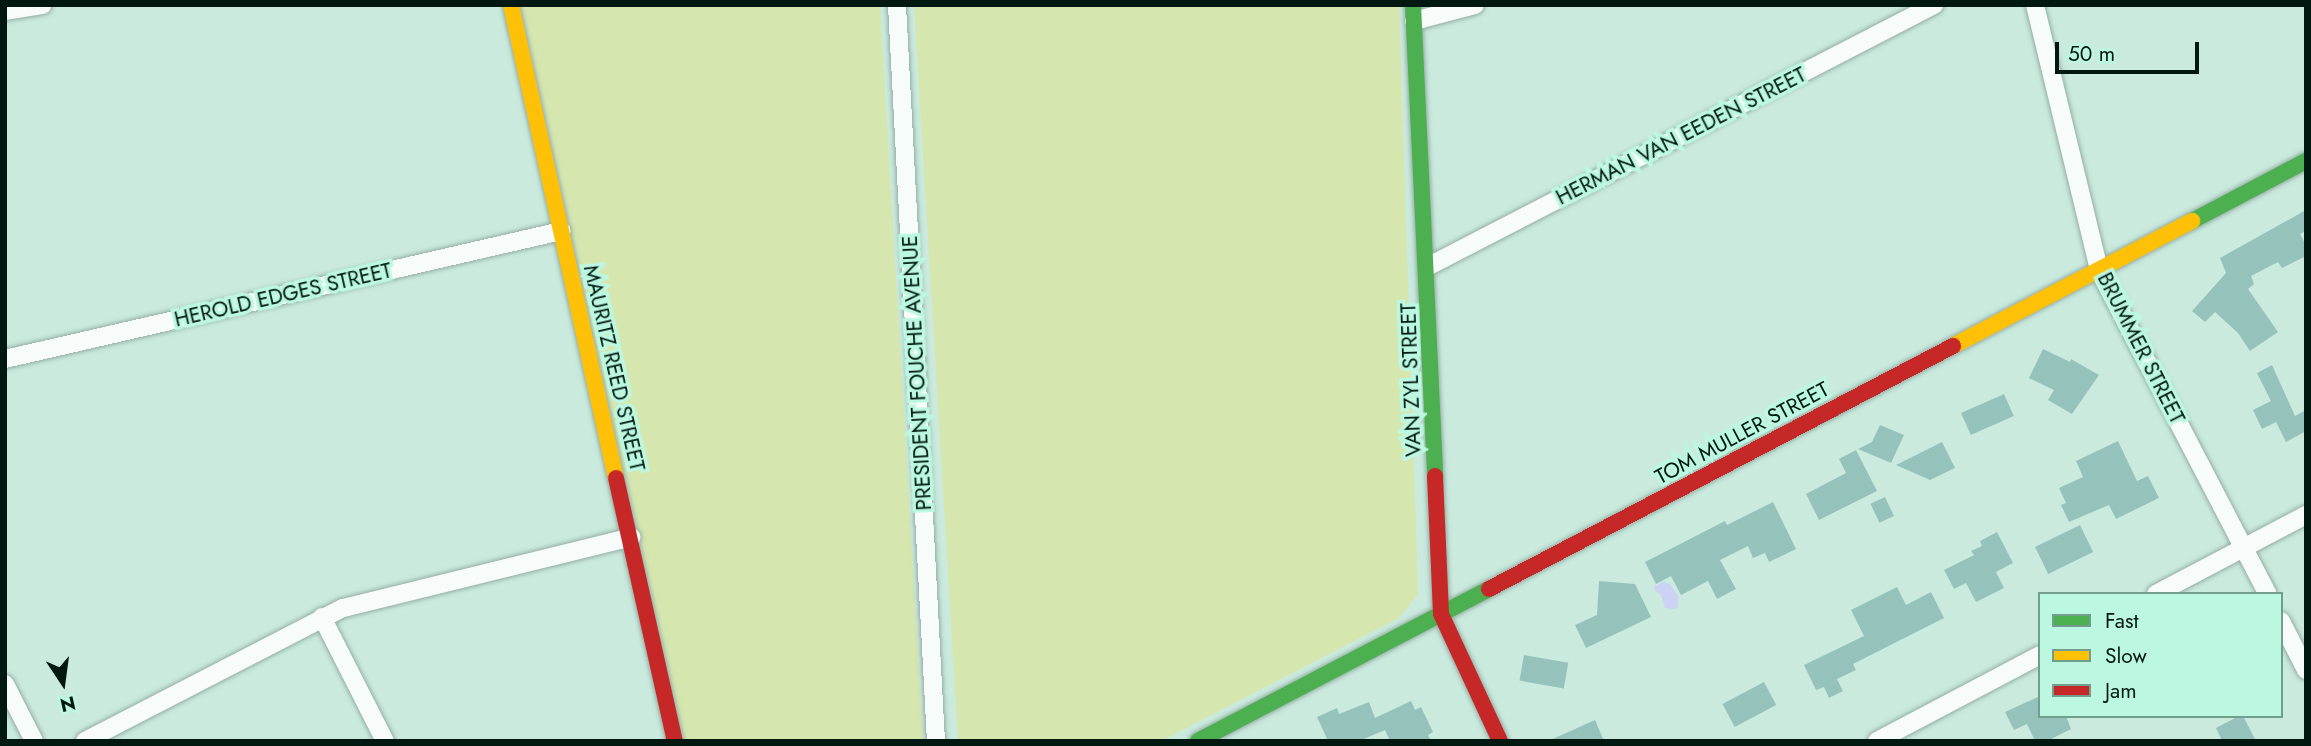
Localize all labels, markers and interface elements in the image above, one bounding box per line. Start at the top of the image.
scale bar [2059,28,2202,72]
text: 50 m [2068,39,2115,69]
street label: HERMAN VAN EEDEN STREET [1552,62,1810,210]
street label: PRESIDENT FOUCHE AVENUE [897,235,937,511]
street label: HEROLD EDGES STREET [172,258,394,332]
street label: MAURITZ REED STREET [578,263,650,473]
street label: BRUMMER STREET [2092,268,2190,428]
street label: VAN ZYL STREET [1396,303,1426,457]
street label: TOM MULLER STREET [1651,377,1833,489]
legend [2038,592,2283,718]
text: Fast [2105,606,2138,636]
text: Slow [2105,641,2147,671]
north arrow [28,648,98,718]
text: Jam [2105,676,2137,706]
text: N [57,689,78,719]

